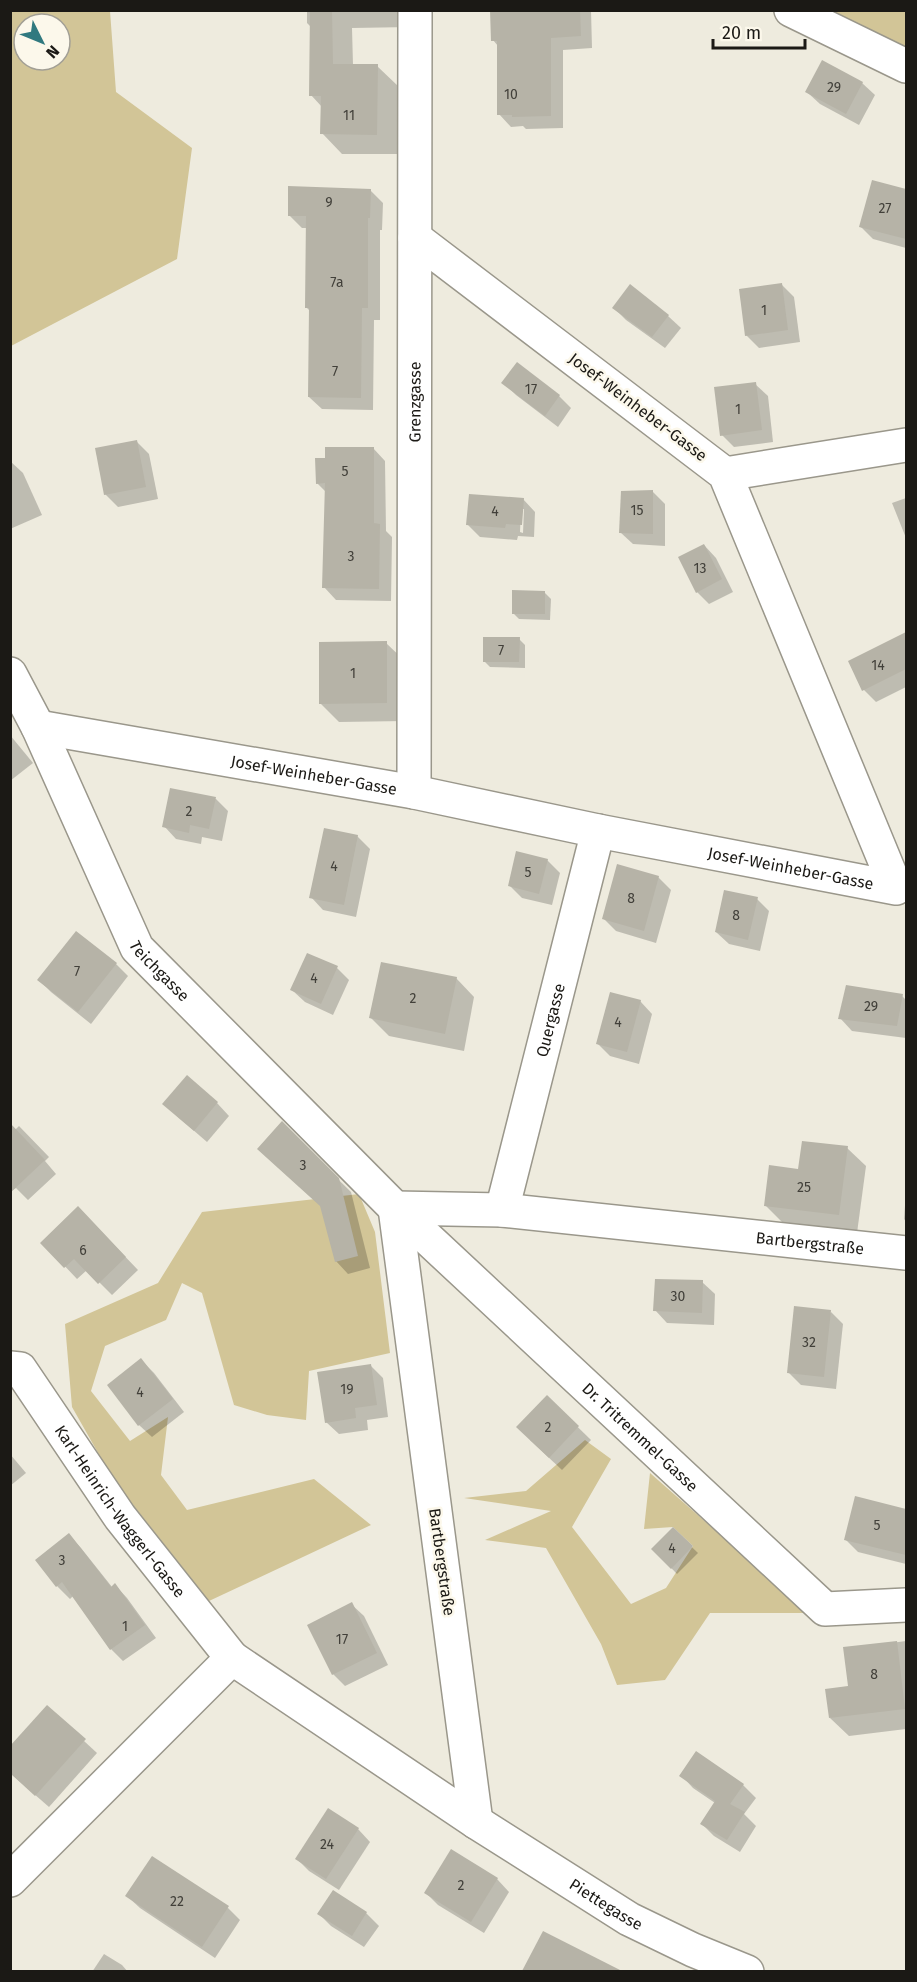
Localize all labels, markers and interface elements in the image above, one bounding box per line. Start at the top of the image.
north arrow [12,12,72,72]
scale bar [713,12,804,50]
text: 20 m [722,22,761,44]
text: N [42,42,63,62]
house number: 29 [827,79,841,96]
house number: 10 [504,86,518,103]
house number: 11 [343,107,355,124]
house number: 9 [325,194,333,211]
house number: 27 [878,200,892,217]
house number: 7a [330,274,344,291]
house number: 1 [761,302,767,319]
street label: Josef-Weinheber-Gasse [565,349,711,465]
street label: Grenzgasse [405,362,424,442]
house number: 7 [332,363,338,380]
house number: 17 [525,381,537,398]
house number: 1 [735,401,741,418]
house number: 5 [341,463,349,480]
house number: 15 [630,502,644,519]
house number: 4 [491,503,499,520]
house number: 3 [348,548,355,565]
house number: 13 [693,560,707,577]
house number: 7 [498,642,504,659]
house number: 14 [871,657,885,674]
house number: 1 [350,665,356,682]
street label: Josef-Weinheber-Gasse [229,751,398,798]
house number: 2 [186,803,193,820]
street label: Josef-Weinheber-Gasse [706,843,875,893]
house number: 4 [330,858,338,875]
house number: 5 [524,864,532,881]
house number: 8 [627,890,635,907]
house number: 8 [732,907,740,924]
street label: Teichgasse [125,938,194,1005]
house number: 7 [74,963,80,980]
house number: 4 [310,970,318,987]
street label: Quergasse [532,981,569,1059]
house number: 2 [410,990,417,1007]
house number: 29 [864,998,878,1015]
house number: 4 [614,1014,622,1031]
house number: 3 [300,1157,307,1174]
house number: 25 [797,1179,811,1196]
street label: Bartbergstraße [755,1228,865,1258]
house number: 6 [79,1242,87,1259]
house number: 30 [671,1288,686,1305]
house number: 32 [802,1334,816,1351]
street label: Dr. Tritremmel-Gasse [579,1378,702,1495]
house number: 19 [340,1381,354,1398]
house number: 4 [136,1384,144,1401]
house number: 2 [545,1419,552,1436]
street label: Karl-Heinrich-Waggerl-Gasse [51,1421,189,1601]
street label: Bartbergstraße [425,1507,459,1617]
house number: 5 [873,1517,881,1534]
house number: 4 [668,1540,676,1557]
house number: 3 [59,1552,66,1569]
house number: 1 [122,1618,128,1635]
house number: 17 [336,1631,348,1648]
house number: 8 [870,1666,878,1683]
house number: 24 [320,1836,335,1853]
street label: Piettegasse [566,1874,646,1934]
house number: 2 [458,1877,465,1894]
house number: 22 [170,1893,184,1910]

